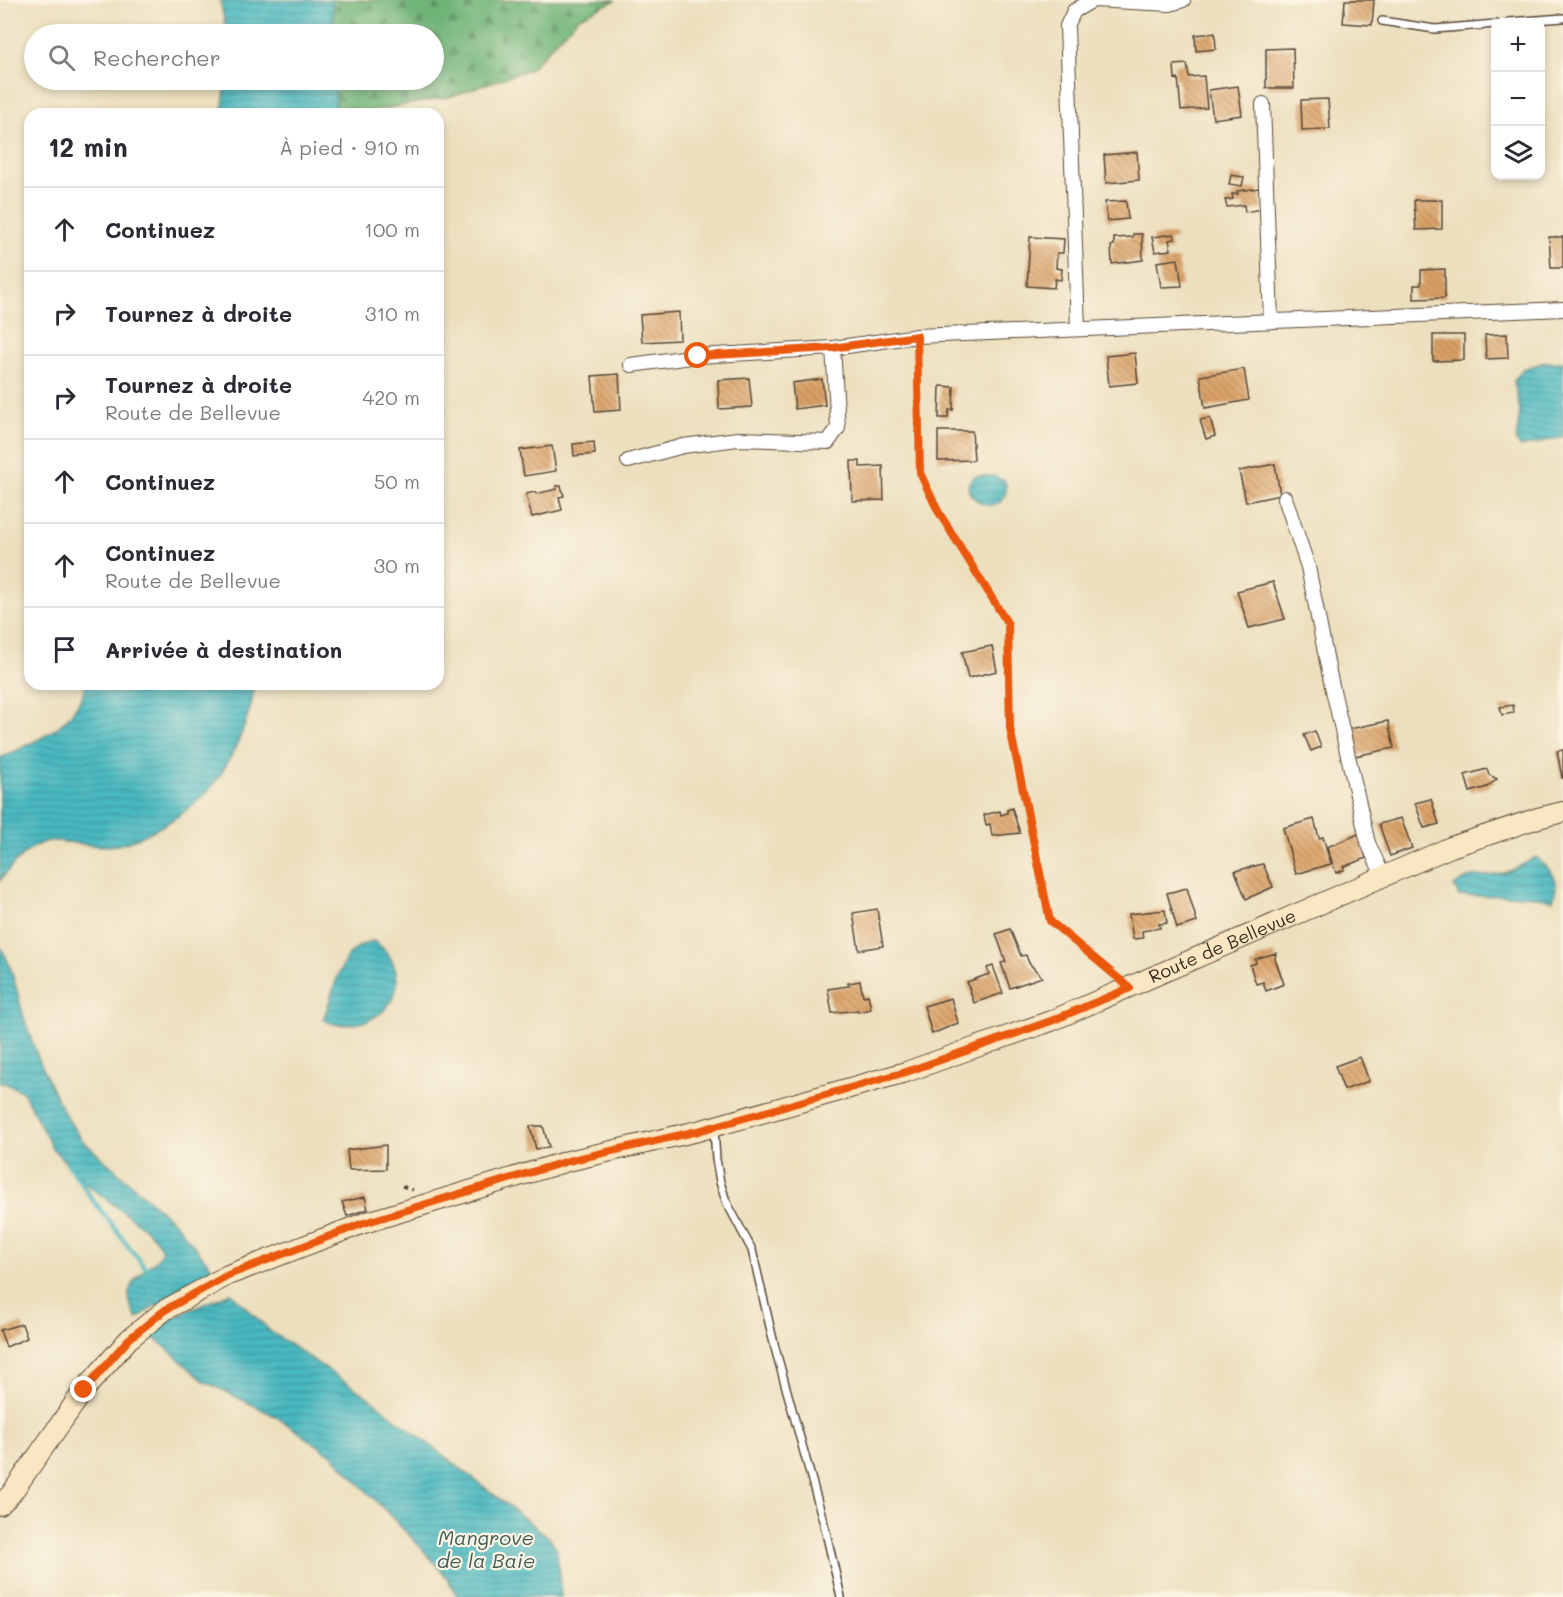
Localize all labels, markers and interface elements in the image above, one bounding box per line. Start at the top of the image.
map controls [1491,18,1545,180]
button: + [1491,18,1545,72]
search box [24,24,444,90]
icon: search [45,41,78,74]
text: Rechercher [93,43,221,72]
button: − [1491,72,1545,126]
button: layers [1491,126,1545,180]
text: 12 min [48,130,128,164]
text: À pied · 910 m [279,134,420,160]
icon: ahead [48,213,81,246]
text: Continuez [105,215,215,244]
text: 100 m [364,216,420,242]
icon: right [48,297,81,330]
text: Tournez à droite [105,299,292,328]
text: 310 m [365,300,420,326]
route start [684,342,710,368]
text: Tournez à droite [105,370,292,399]
icon: right [48,381,81,414]
text: 420 m [362,384,420,410]
text: Route de Bellevue [105,399,281,425]
icon: ahead [48,465,81,498]
text: Continuez [105,467,215,496]
text: 50 m [374,468,420,494]
text: Continuez [105,538,215,567]
icon: ahead [48,549,81,582]
text: 30 m [374,552,420,578]
text: Route de Bellevue [105,567,281,593]
icon: arrive [48,633,81,666]
text: Arrivée à destination [105,635,342,664]
street label: Route de Bellevue [1145,903,1299,988]
route end [70,1376,96,1402]
water label: Mangrove de la Baie [437,1524,535,1573]

